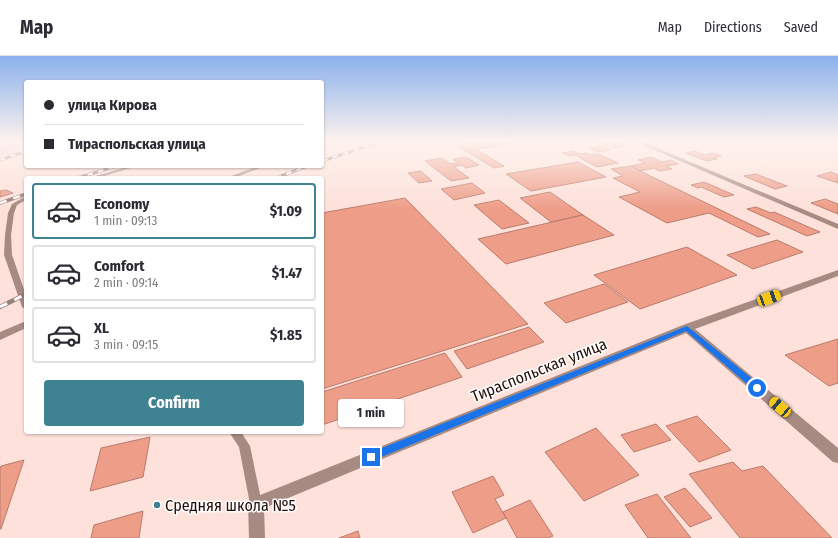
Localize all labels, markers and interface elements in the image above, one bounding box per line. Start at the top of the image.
text: Map [20,16,53,39]
text: Map [658,19,682,36]
text: Directions [704,19,762,36]
text: Saved [784,19,818,36]
text: улица Кирова [68,96,157,114]
text: Тираспольская улица [68,135,206,153]
icon: car [46,193,82,229]
text: Economy [94,195,149,213]
text: $1.09 [270,202,302,220]
text: 1 min · 09:13 [94,213,157,228]
icon: car [46,255,82,291]
text: Comfort [94,257,145,275]
text: $1.47 [272,264,302,282]
text: 2 min · 09:14 [94,275,158,290]
car [756,288,782,308]
icon: car [46,317,82,353]
text: XL [94,319,109,337]
text: $1.85 [270,326,302,344]
street label: Тираспольская улица [468,334,610,406]
text: 3 min · 09:15 [94,337,158,352]
route start [748,379,766,397]
button: Confirm [44,380,304,426]
car [767,395,793,419]
callout: 1 min [338,399,404,427]
text: 1 min [357,405,385,420]
route end [362,448,380,466]
place label: Средняя школа №5 [165,496,296,515]
marker: Средняя школа №5 [152,500,162,510]

